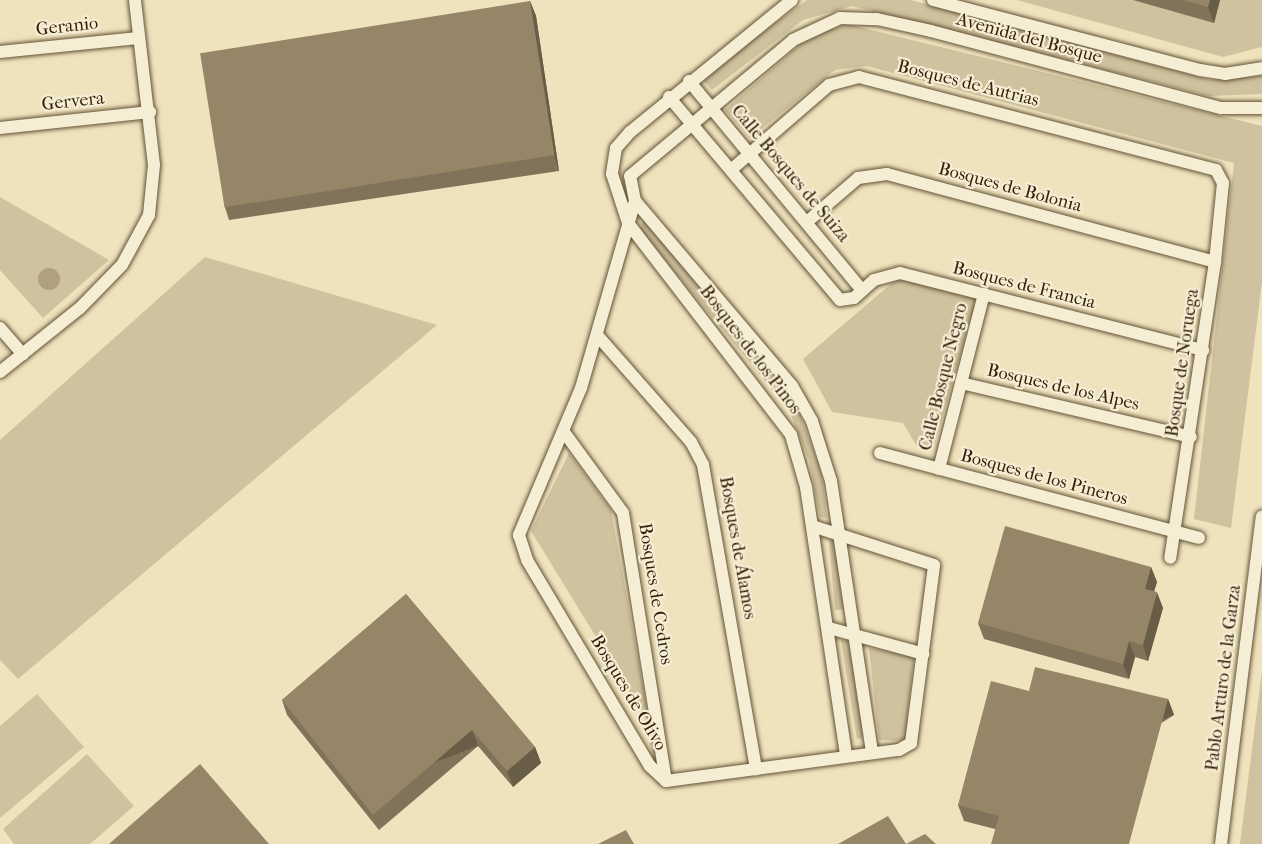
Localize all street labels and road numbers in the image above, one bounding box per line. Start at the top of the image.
street label: Avenida del Bosque [954,9,1104,69]
street label: Geranio [35,13,99,41]
street label: Bosques de Autrias [895,56,1041,112]
street label: Gervera [41,88,105,116]
street label: Calle Bosques de Suiza [726,101,854,247]
street label: Bosques de Bolonia [936,158,1084,218]
street label: Bosques de Francia [950,258,1098,314]
street label: Bosques de los Pinos [695,281,805,419]
street label: Bosque de Noruega [1162,288,1204,438]
street label: Calle Bosque Negro [915,301,973,453]
street label: Bosques de los Alpes [985,360,1141,416]
street label: Bosques de los Pineros [958,445,1130,511]
street label: Bosques de Álamos [714,475,760,621]
street label: Bosques de Cedros [633,522,677,666]
street label: Pablo Arturo de la Garza [1202,584,1246,772]
street label: Bosques de Olivo [585,631,671,755]

